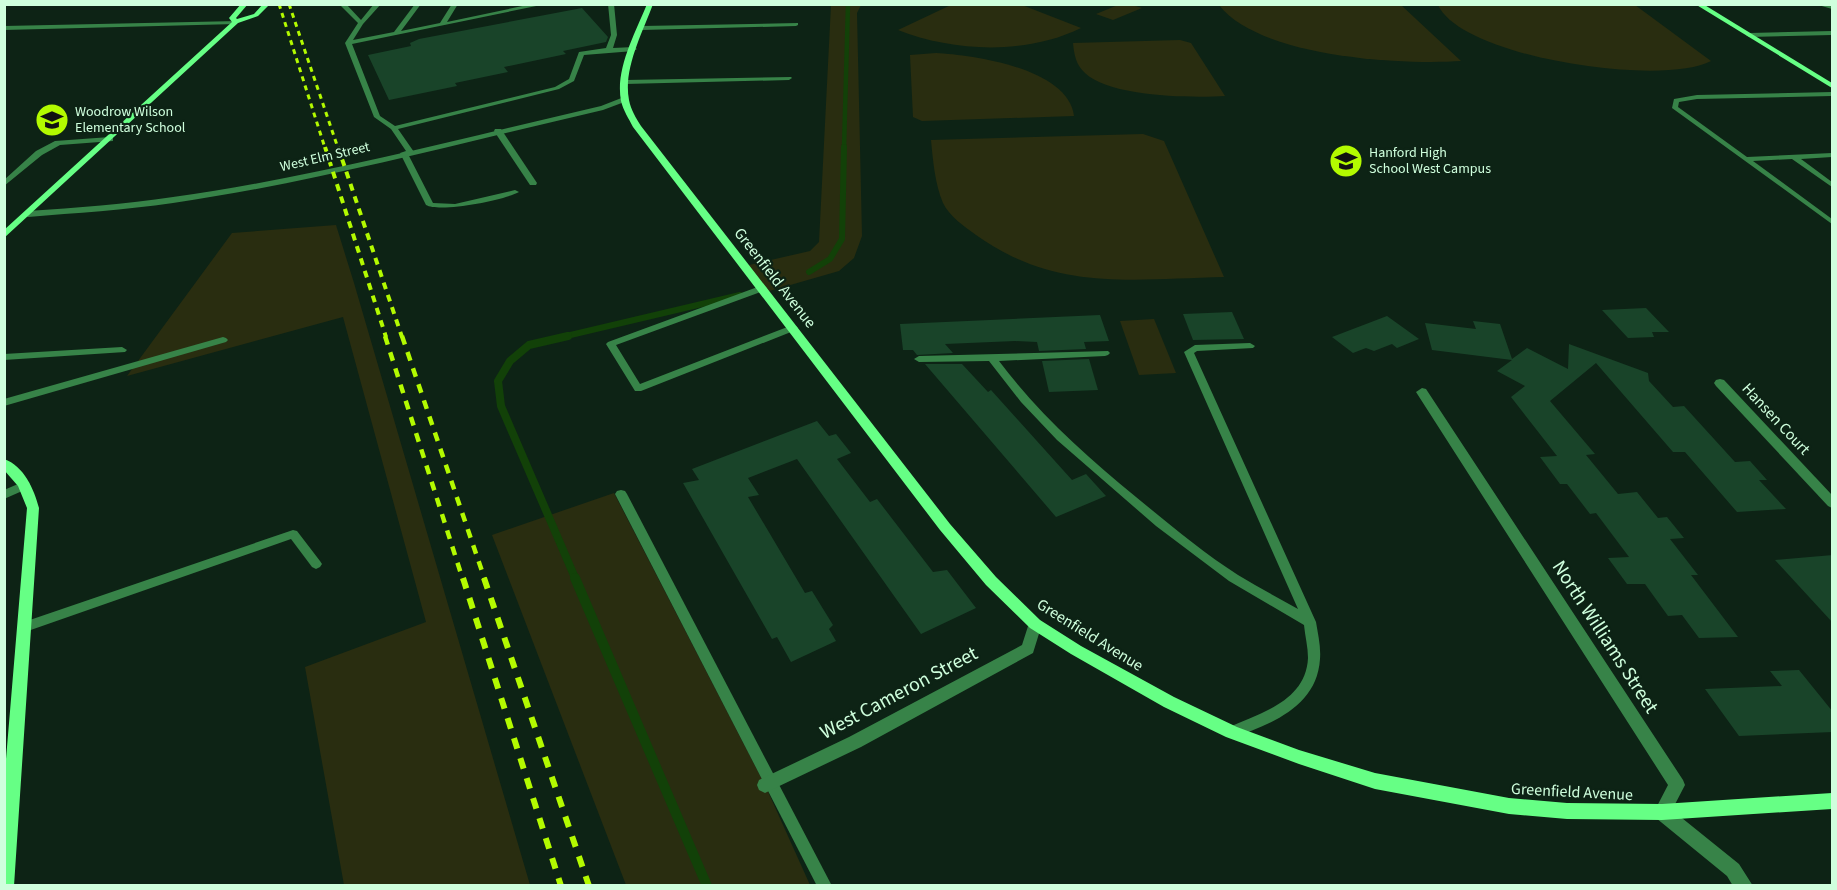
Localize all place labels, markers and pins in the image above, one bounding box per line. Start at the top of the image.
school or university icon: Woodrow Wilson Elementary School [34,102,70,138]
place label: Woodrow Wilson Elementary School [75,102,186,138]
school or university icon: Hanford High School West Campus [1328,143,1364,179]
place label: Hanford High School West Campus [1369,143,1491,179]

